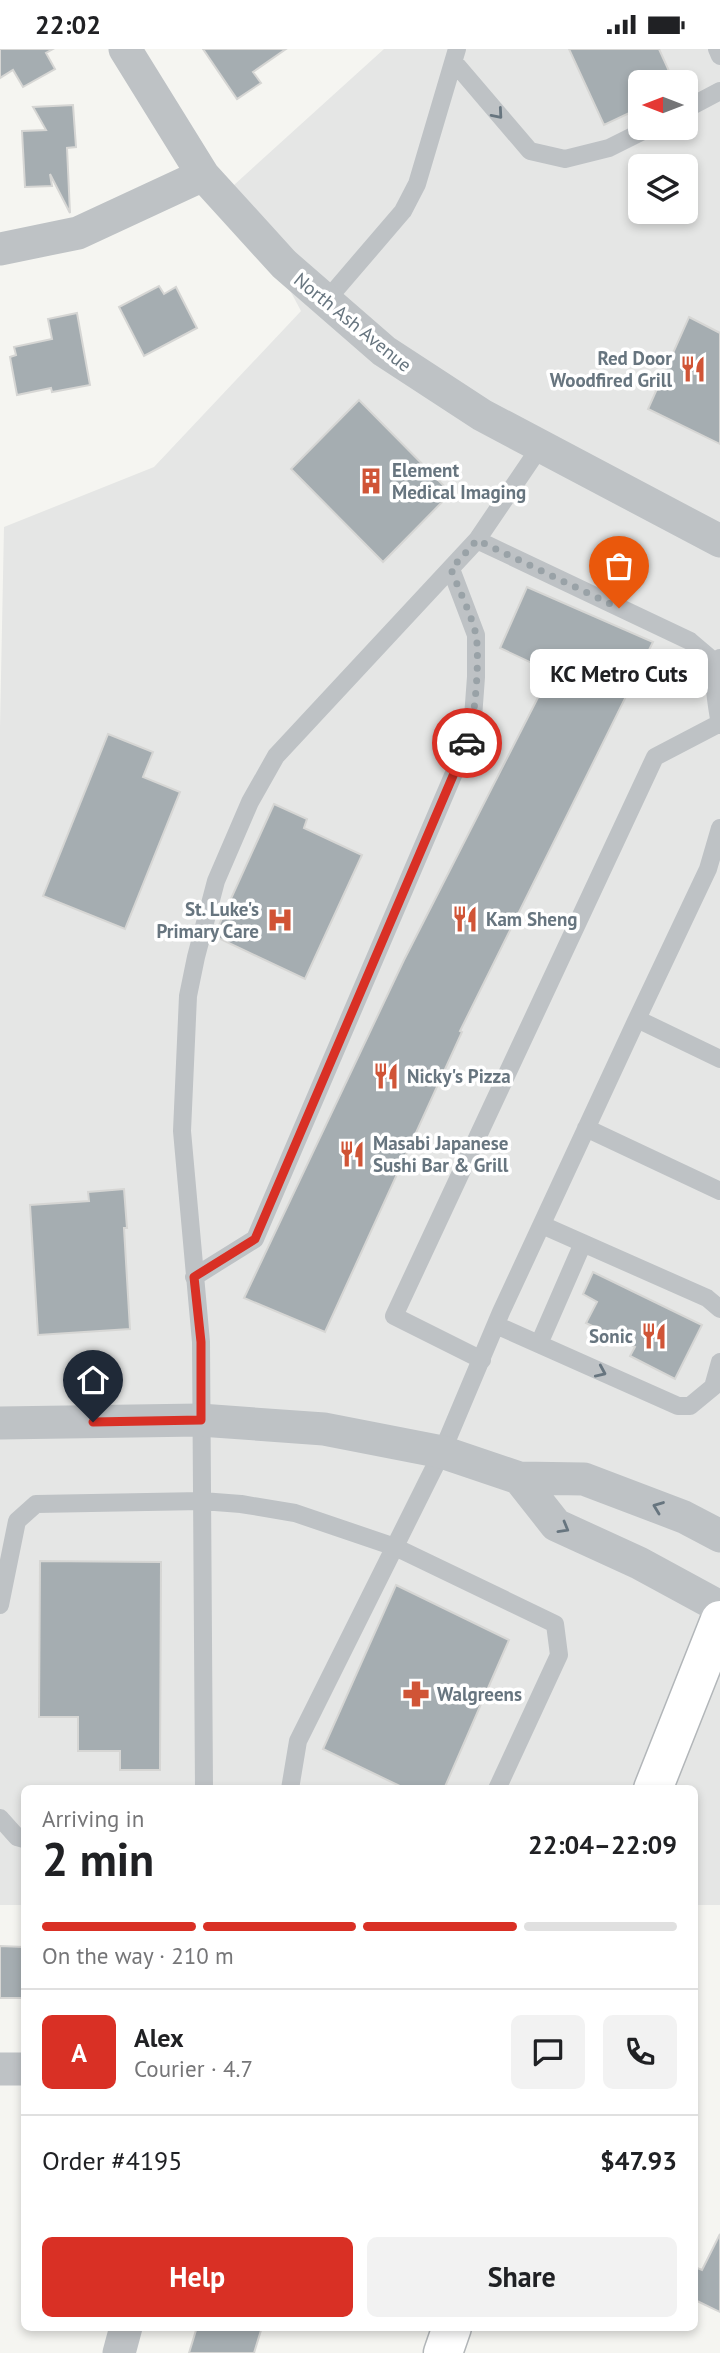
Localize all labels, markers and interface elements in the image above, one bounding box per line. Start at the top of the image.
text: 22:02 [35,8,101,41]
north arrow [628,70,698,140]
map controls [628,70,698,224]
one-way arrow [490,105,502,118]
button: layers [628,154,698,224]
street label: North Ash Avenue [289,267,417,377]
place label: Red Door Woodfired Grill [550,346,672,392]
restaurant icon: Red Door Woodfired Grill [678,354,708,384]
place label: Element Medical Imaging [392,458,526,504]
building icon: Element Medical Imaging [356,466,386,496]
pin [589,536,649,608]
icon: bag [600,547,638,585]
callout: KC Metro Cuts [530,650,708,699]
text: KC Metro Cuts [550,659,688,688]
courier [432,708,502,778]
icon: car [448,724,486,762]
place label: St. Luke's Primary Care [156,897,259,943]
restaurant icon: Kam Sheng [450,904,480,934]
hospital icon: St. Luke's Primary Care [265,905,295,935]
place label: Kam Sheng [486,907,578,931]
restaurant icon: Nicky's Pizza [371,1061,401,1091]
place label: Nicky's Pizza [407,1064,511,1088]
place label: Masabi Japanese Sushi Bar & Grill [373,1131,509,1177]
restaurant icon: Masabi Japanese Sushi Bar & Grill [337,1139,367,1169]
restaurant icon: Sonic [639,1321,669,1351]
place label: Sonic [589,1324,633,1348]
pin [63,1350,123,1422]
icon: home [74,1361,112,1399]
one-way arrow [594,1364,607,1378]
one-way arrow [653,1502,665,1516]
one-way arrow [556,1520,569,1533]
pharmacy icon: Walgreens [401,1679,431,1709]
place label: Walgreens [437,1682,522,1706]
text: Arriving in [42,1804,144,1833]
text: 22:04–22:09 [528,1828,677,1861]
text: 2 min [42,1829,154,1889]
text: On the way · 210 m [42,1941,234,1970]
button: chat [511,2015,585,2089]
button: phone [603,2015,677,2089]
text: Alex [134,2021,184,2054]
text: A [71,2036,87,2069]
text: Courier · 4.7 [134,2054,253,2083]
text: Order #4195 [42,2144,182,2177]
text: $47.93 [600,2144,677,2177]
button: Help [42,2237,353,2317]
button: Share [367,2237,677,2317]

